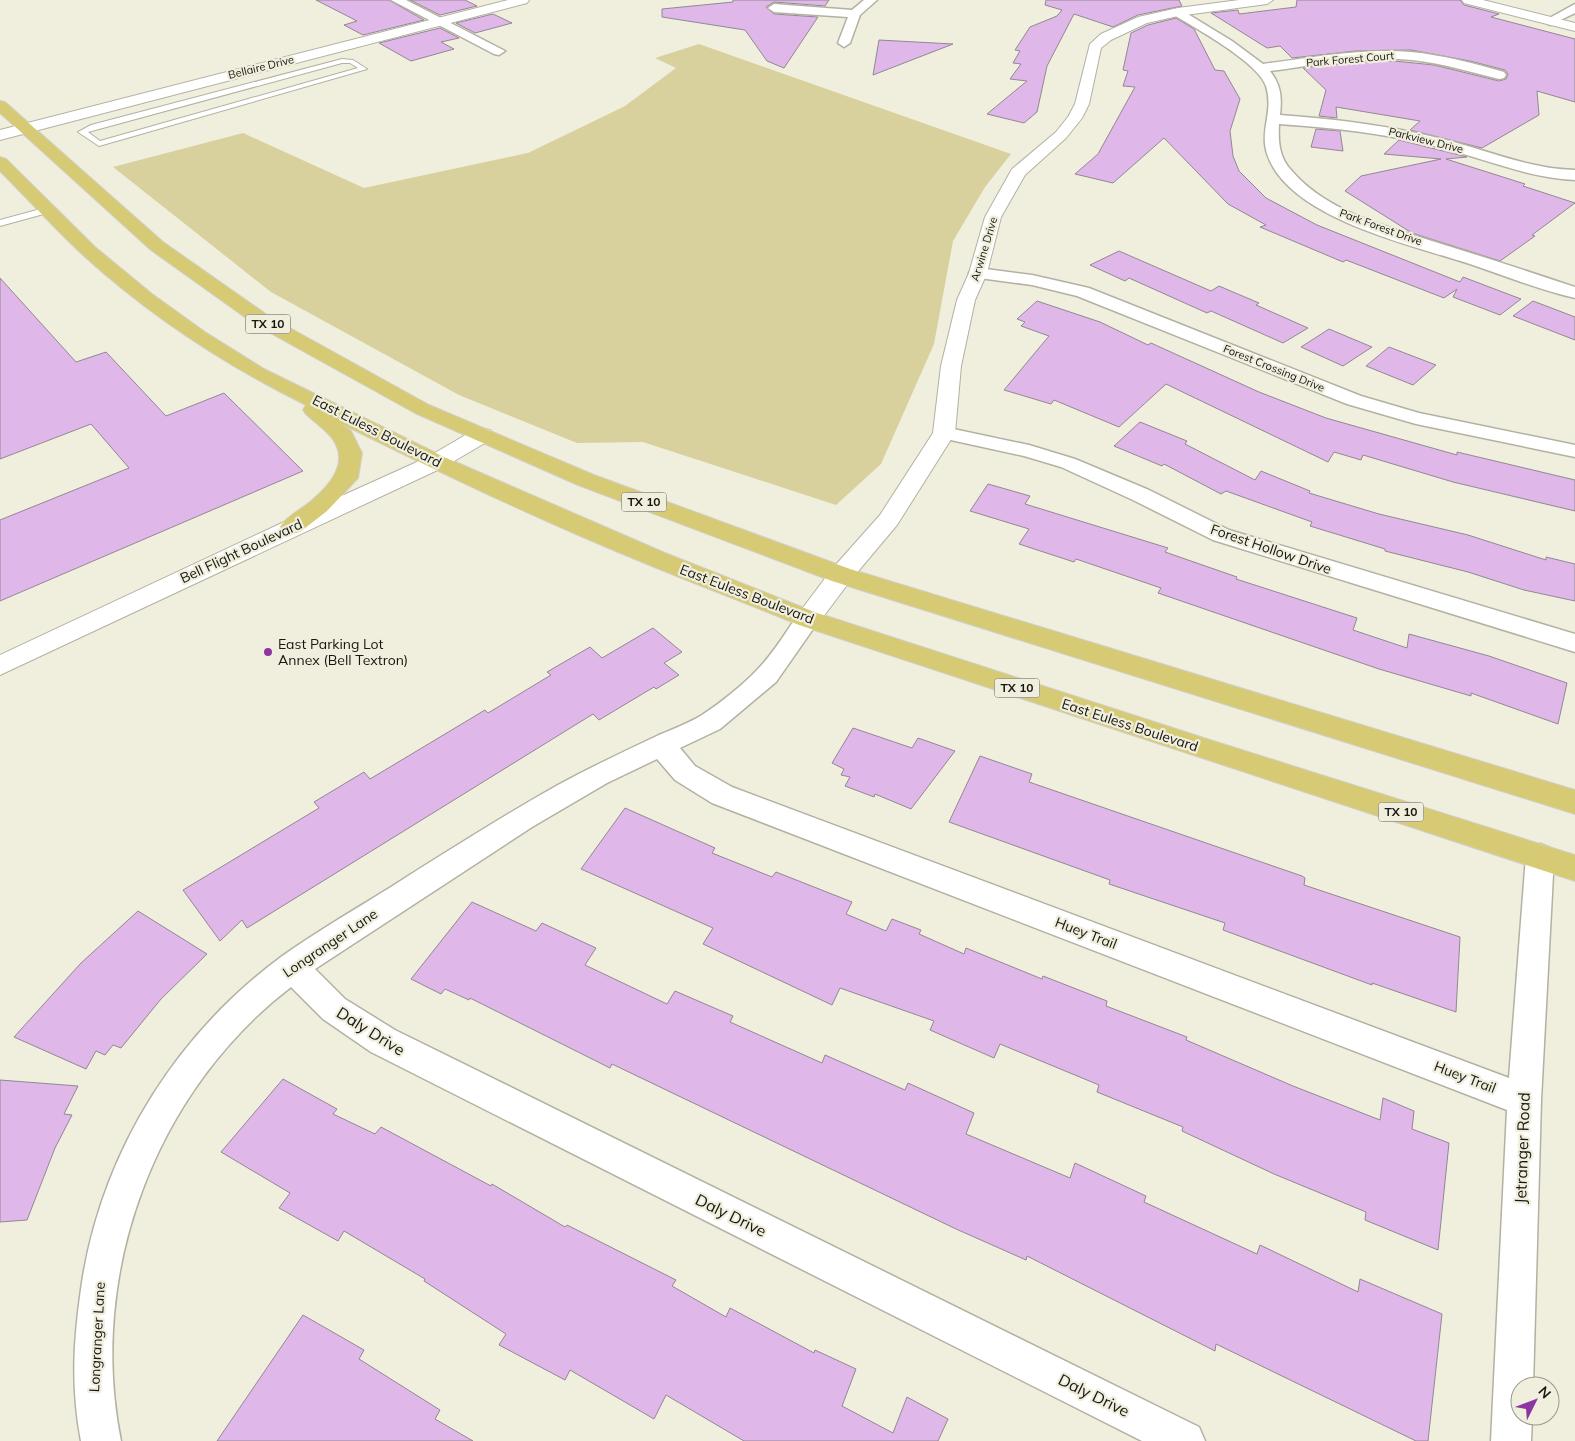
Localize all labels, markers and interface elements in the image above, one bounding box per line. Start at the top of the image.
street label: Park Forest Court [1305,48,1395,70]
street label: Bellaire Drive [227,52,295,82]
street label: Parkview Drive [1387,124,1465,156]
street label: Park Forest Drive [1338,206,1424,248]
street label: Arwine Drive [968,215,1000,283]
road number: TX 10 [246,314,290,334]
street label: Forest Crossing Drive [1221,341,1327,395]
street label: East Euless Boulevard [310,391,444,471]
road number: TX 10 [622,492,666,512]
street label: Bell Flight Boulevard [177,515,305,587]
street label: Forest Hollow Drive [1208,520,1334,578]
street label: East Euless Boulevard [677,560,817,628]
place label: East Parking Lot Annex (Bell Textron) [278,635,408,669]
marker: East Parking Lot Annex (Bell Textron) [262,646,274,658]
road number: TX 10 [994,678,1040,698]
street label: East Euless Boulevard [1060,694,1200,756]
road number: TX 10 [1378,802,1424,822]
street label: Longranger Lane [279,905,381,981]
street label: Huey Trail [1052,913,1120,953]
street label: Daly Drive [333,1002,409,1060]
street label: Huey Trail [1431,1057,1499,1097]
street label: Jetranger Road [1510,1092,1534,1204]
street label: Daly Drive [692,1189,770,1241]
street label: Longranger Lane [85,1281,109,1393]
street label: Daly Drive [1055,1369,1133,1421]
north arrow [1510,1376,1560,1426]
text: N [1534,1382,1555,1402]

